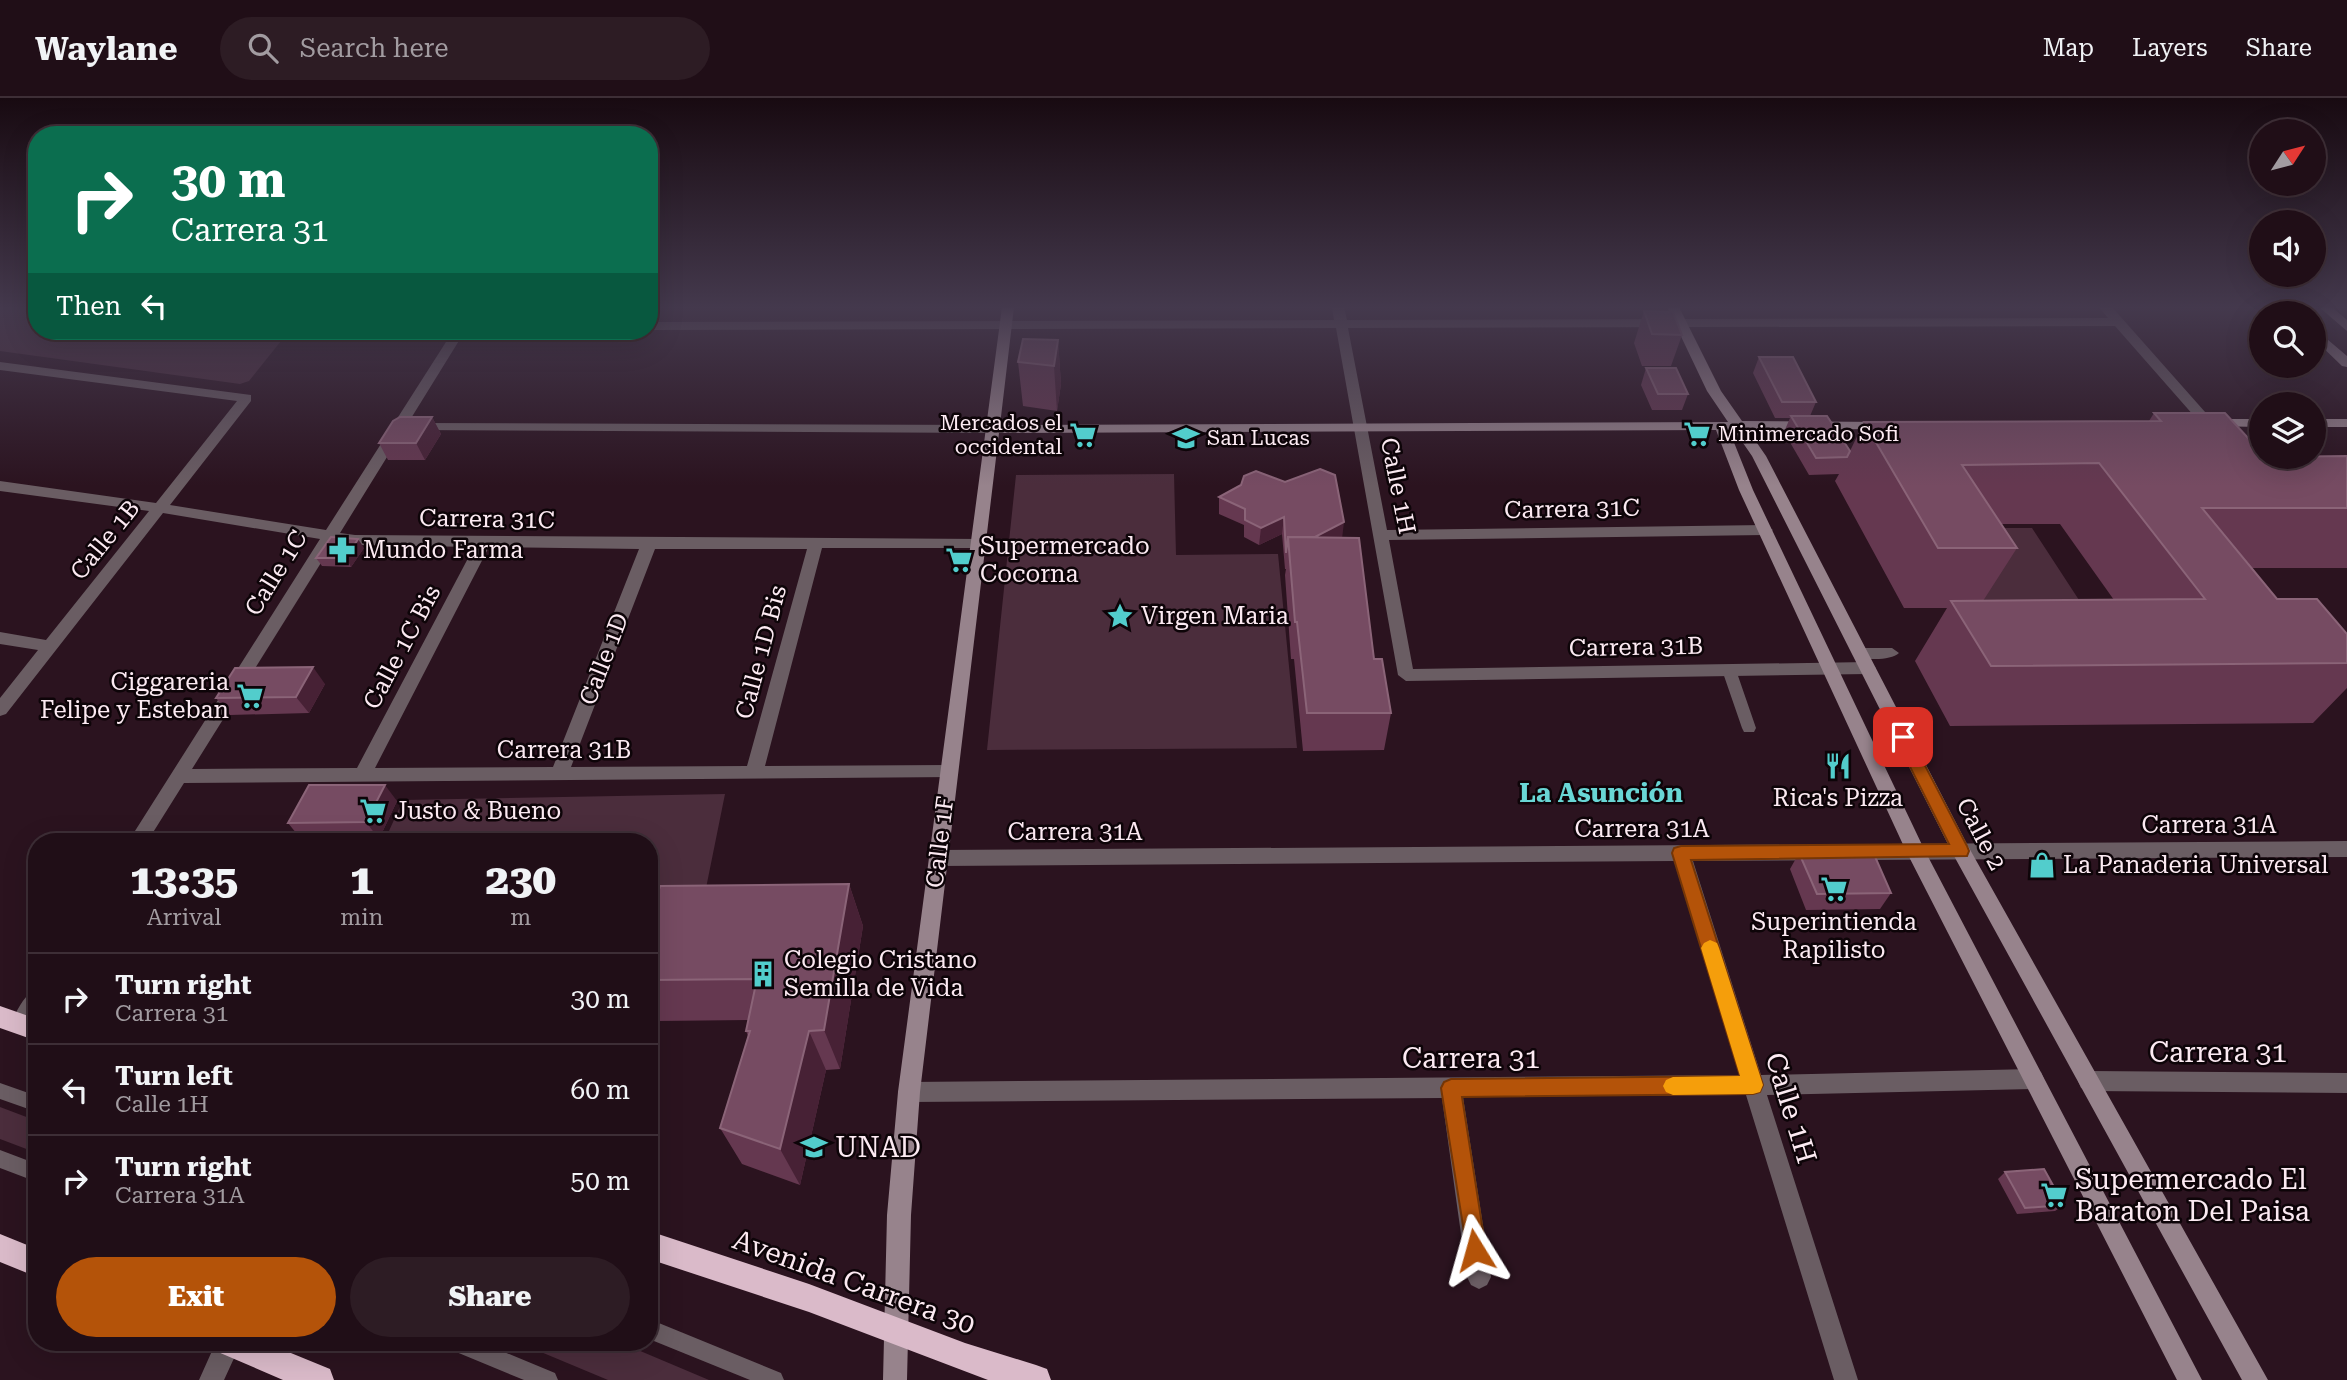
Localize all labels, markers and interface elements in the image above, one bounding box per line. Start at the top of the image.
search box [220,17,710,80]
text: Waylane [35,29,178,68]
icon: search [244,29,282,67]
text: Search here [300,33,449,63]
text: Map [2043,34,2094,62]
text: Layers [2132,34,2208,62]
text: Share [2246,34,2312,62]
north arrow [2249,119,2326,196]
map controls [2249,119,2326,469]
text: 30 m [171,152,286,209]
icon: right [56,154,147,245]
button: sound [2249,210,2326,287]
text: Carrera 31 [171,211,329,249]
icon: left [135,287,173,325]
text: Then [56,291,121,321]
button: search [2249,301,2326,378]
button: layers [2249,392,2326,469]
place label: Mercados el occidental [940,411,1063,459]
supermarket icon: Minimercado Sofi [1682,419,1712,449]
supermarket icon: Mercados el occidental [1068,420,1098,450]
place label: Minimercado Sofi [1718,422,1899,446]
school or university icon: San Lucas [1171,423,1201,453]
place label: San Lucas [1207,426,1310,450]
street label: Calle 1H [1375,435,1421,537]
street label: Carrera 31C [1504,494,1640,524]
street label: Calle 1B [65,495,145,585]
street label: Carrera 31C [419,504,555,534]
street label: Calle 1C [239,525,313,621]
place label: Supermercado Cocorna [980,532,1150,588]
pharmacy icon: Mundo Farma [327,535,357,565]
place label: Mundo Farma [363,536,523,564]
supermarket icon: Supermercado Cocorna [944,545,974,575]
street label: Calle 1C Bis [358,580,446,714]
street label: Calle 1D Bis [730,582,792,722]
place icon: Virgen Maria [1105,601,1135,631]
place label: Virgen Maria [1141,602,1289,630]
street label: Calle 1D [574,609,634,709]
street label: Carrera 31B [1569,632,1703,662]
place label: Ciggareria Felipe y Esteban [40,668,229,724]
supermarket icon: Ciggareria Felipe y Esteban [235,681,265,711]
pin [1873,707,1933,767]
icon: arrive [1884,718,1922,756]
street label: Carrera 31B [497,736,631,764]
restaurant icon: Rica's Pizza [1823,751,1853,781]
district label: La Asunción [1519,778,1683,808]
place label: Rica's Pizza [1773,784,1903,812]
street label: Calle 2 [1950,793,2012,875]
street label: Calle 1F [920,795,960,889]
supermarket icon: Justo & Bueno [358,796,388,826]
place label: Justo & Bueno [394,797,561,825]
street label: Carrera 31A [2141,811,2277,839]
street label: Carrera 31A [1574,815,1710,843]
street label: Carrera 31A [1007,818,1143,846]
shop icon: La Panaderia Universal [2027,850,2057,880]
place label: La Panaderia Universal [2063,851,2328,879]
text: 13:35 [130,855,238,904]
text: 1 [350,855,374,904]
text: 230 [485,855,556,904]
supermarket icon: Superintienda Rapilisto [1819,874,1849,904]
text: Arrival [147,904,221,931]
text: min [340,904,383,931]
text: m [510,904,531,931]
place label: Superintienda Rapilisto [1751,908,1917,964]
place label: Colegio Cristano Semilla de Vida [784,946,977,1002]
building icon: Colegio Cristano Semilla de Vida [748,959,778,989]
text: Turn right [115,970,251,1000]
icon: right [56,980,94,1018]
text: 30 m [571,984,630,1014]
text: Carrera 31 [115,1000,229,1027]
street label: Carrera 31 [2149,1036,2287,1069]
street label: Carrera 31 [1402,1042,1540,1075]
street label: Calle 1H [1759,1049,1823,1167]
text: Turn left [115,1061,233,1091]
icon: left [56,1071,94,1109]
text: 60 m [571,1075,630,1105]
text: Calle 1H [115,1091,209,1118]
place label: UNAD [835,1131,921,1164]
school or university icon: UNAD [799,1132,829,1162]
text: Turn right [115,1152,251,1182]
icon: right [56,1162,94,1200]
place label: Supermercado El Baraton Del Paisa [2075,1163,2310,1228]
text: 50 m [571,1166,630,1196]
supermarket icon: Supermercado El Baraton Del Paisa [2039,1180,2069,1210]
text: Carrera 31A [115,1182,245,1209]
position arrow [1438,1213,1512,1287]
street label: Avenida Carrera 30 [728,1223,980,1341]
button: Exit [56,1257,336,1337]
button: Share [350,1257,630,1337]

